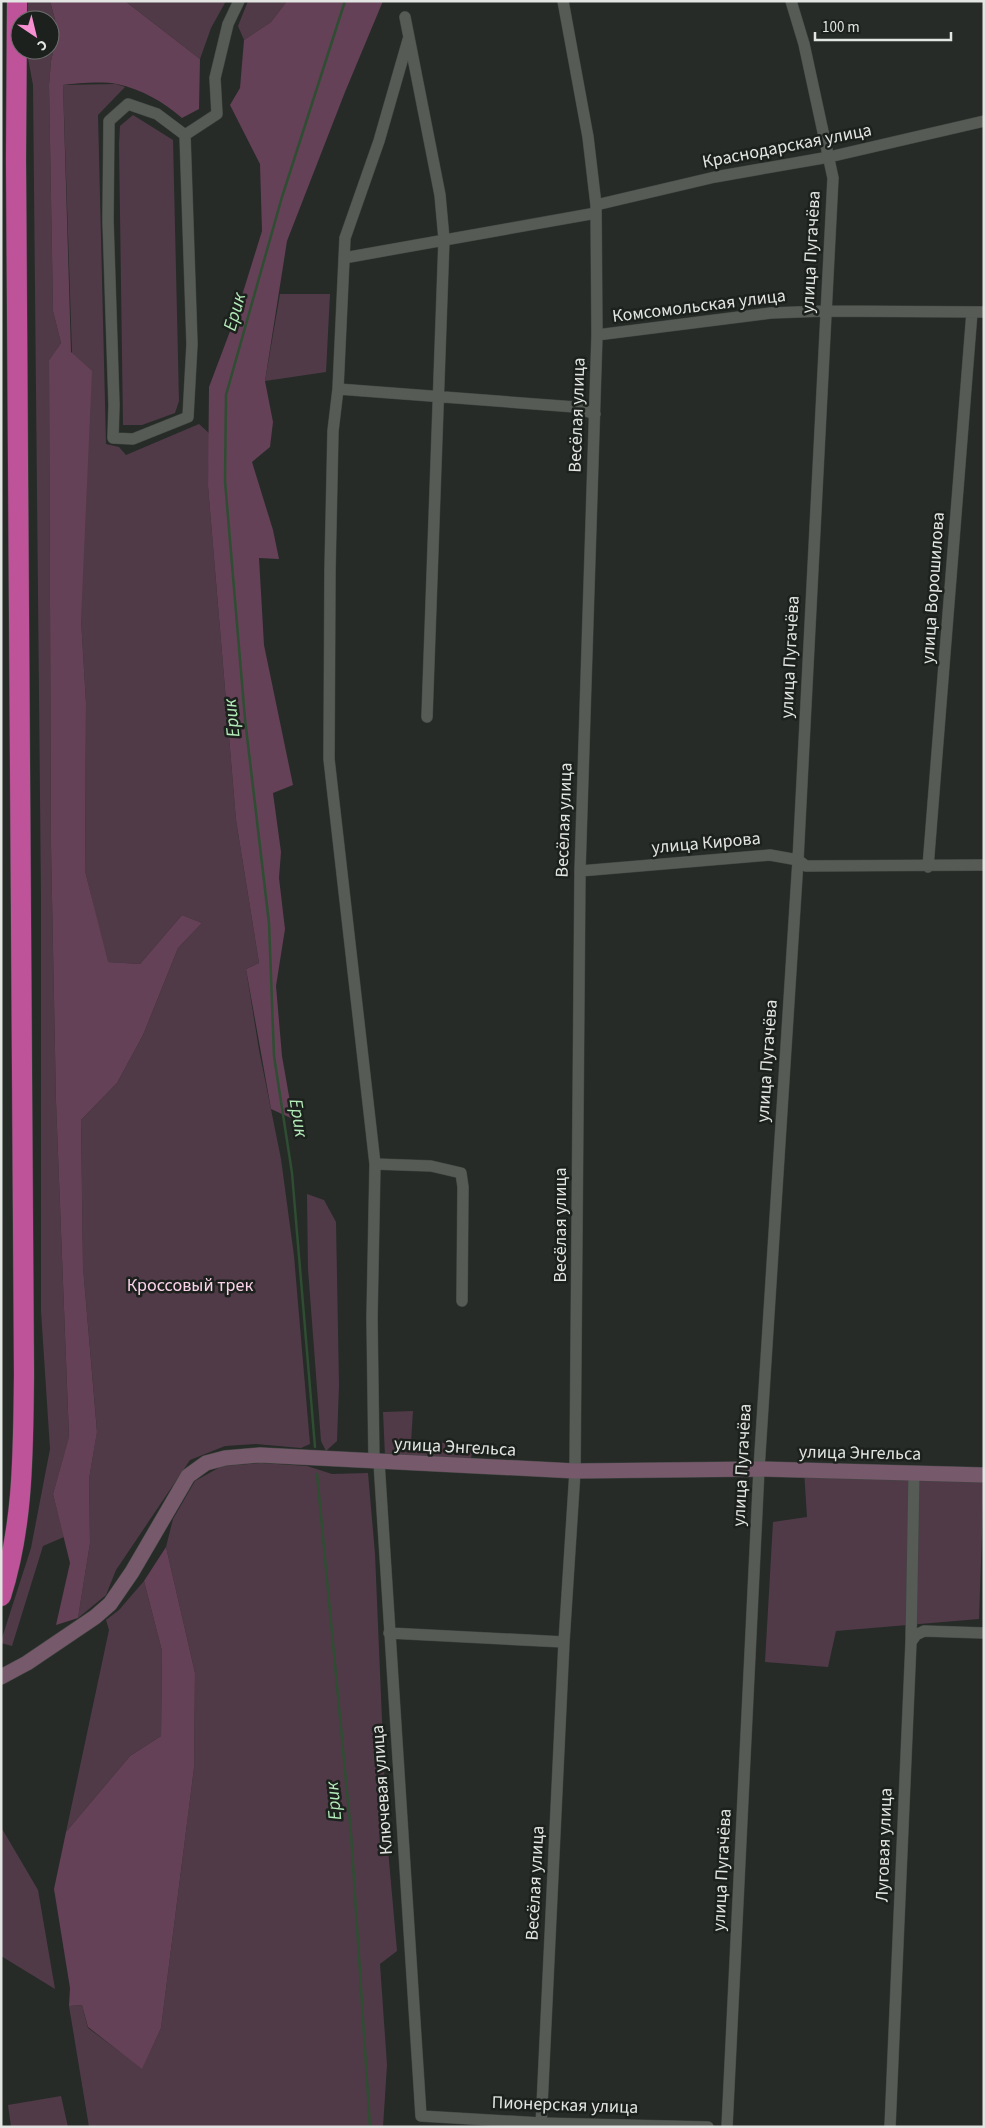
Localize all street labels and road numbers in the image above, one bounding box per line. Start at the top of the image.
street label: Краснодарская улица [700,117,874,175]
street label: улица Пугачёва [795,190,827,314]
street label: Комсомольская улица [611,283,787,329]
street label: Весёлая улица [563,357,591,473]
street label: улица Ворошилова [915,511,951,665]
street label: улица Пугачёва [774,595,806,719]
street label: Весёлая улица [550,762,578,878]
street label: улица Кирова [650,826,762,860]
street label: улица Пугачёва [750,999,784,1123]
street label: Весёлая улица [548,1168,573,1282]
street label: улица Пугачёва [726,1403,758,1527]
street label: улица Энгельса [393,1431,517,1463]
street label: улица Энгельса [799,1439,921,1467]
street label: Ключевая улица [365,1724,399,1856]
street label: Луговая улица [870,1787,898,1903]
street label: улица Пугачёва [706,1808,738,1932]
street label: Весёлая улица [520,1825,550,1941]
street label: Пионерская улица [491,2090,639,2120]

